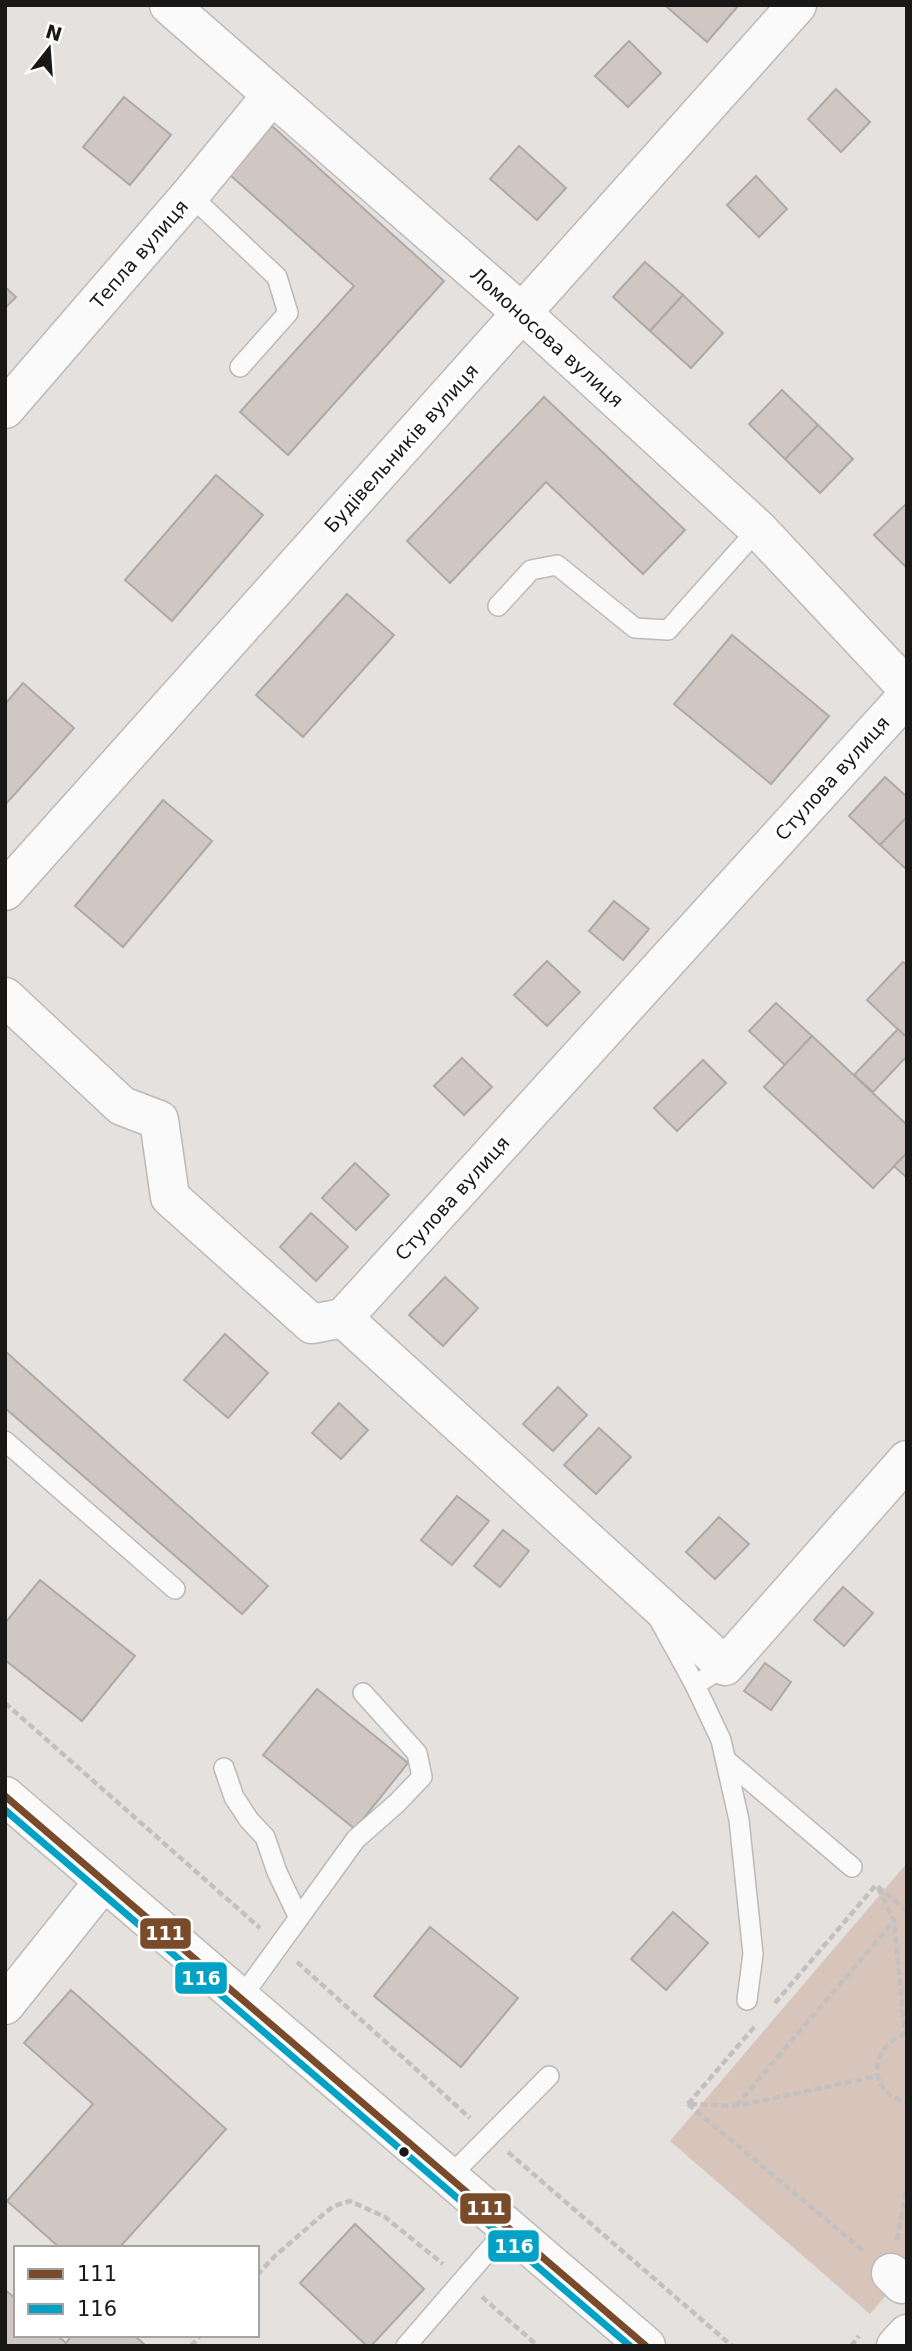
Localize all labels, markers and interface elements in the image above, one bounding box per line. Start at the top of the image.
north arrow [14,14,84,84]
text: N [43,20,65,46]
street label: Тепла вулиця [85,195,192,314]
street label: Ломоносова вулиця [466,263,628,411]
street label: Будівельників вулиця [320,359,482,537]
street label: Стулова вулиця [770,711,894,845]
street label: Стулова вулиця [390,1131,514,1265]
line badge: 111 [139,1917,192,1950]
text: 111 [145,1922,185,1944]
line badge: 116 [174,1961,228,1995]
text: 116 [181,1967,221,1989]
unlabelled marker [397,2145,411,2159]
line badge: 111 [459,2192,512,2225]
text: 111 [466,2197,506,2219]
line badge: 116 [487,2229,540,2263]
text: 116 [494,2235,534,2257]
legend [14,2246,259,2337]
text: 111 [77,2262,117,2286]
text: 116 [77,2297,117,2321]

